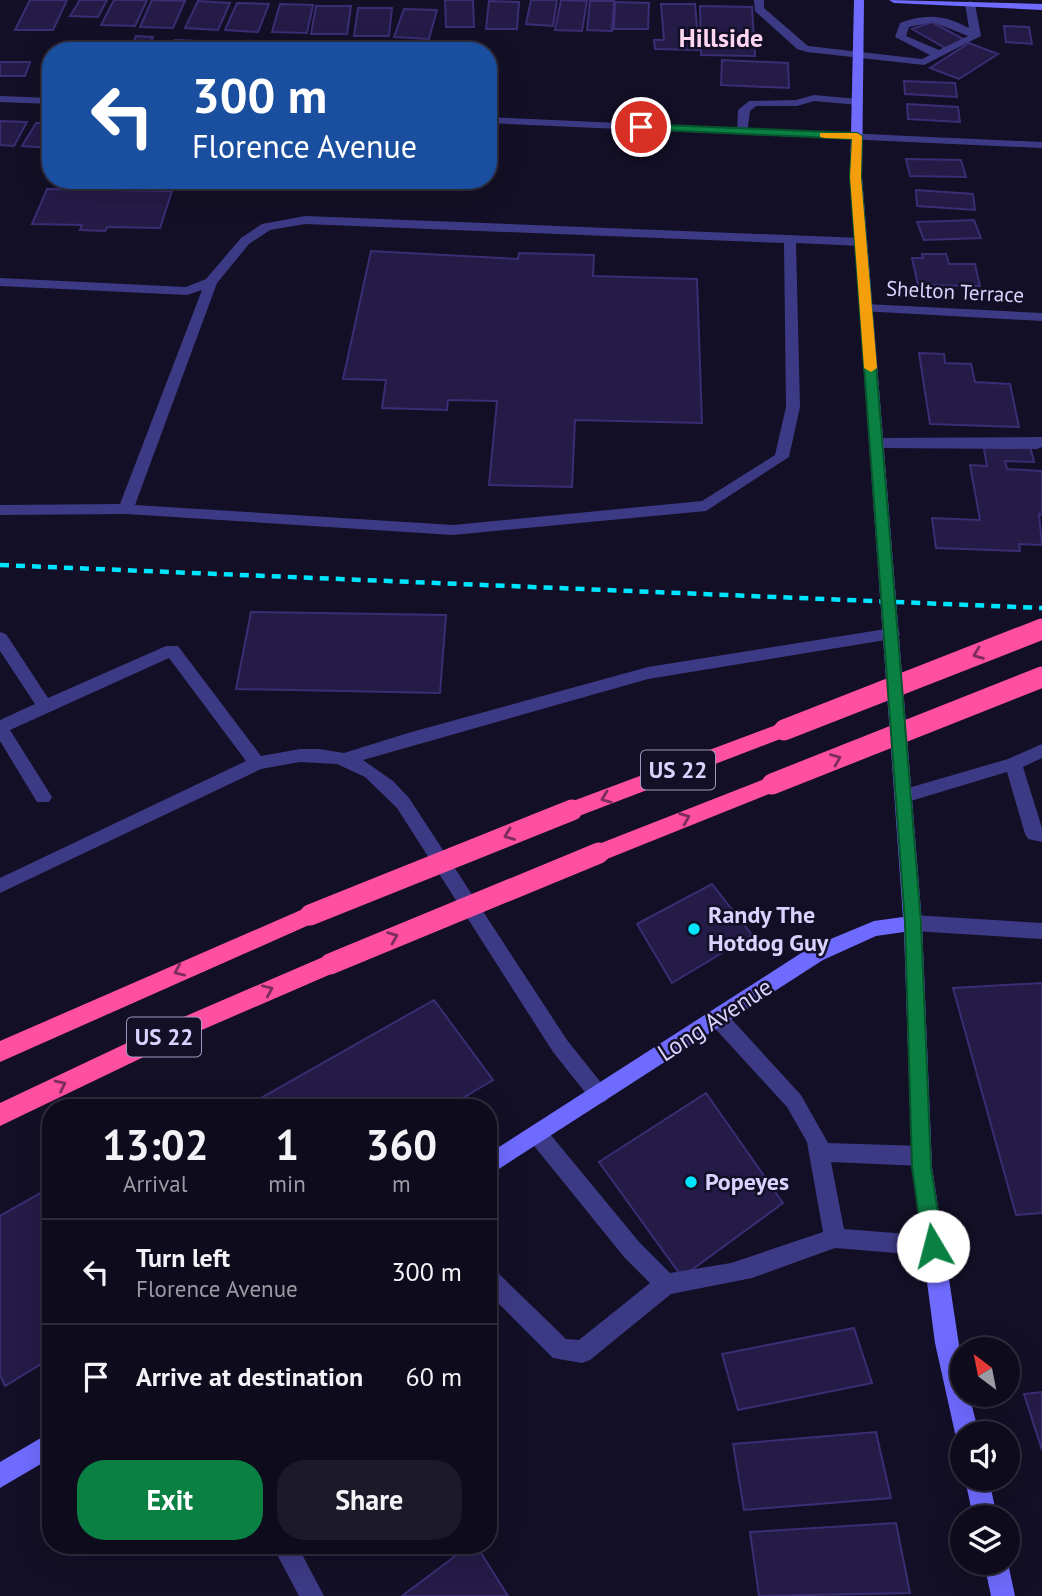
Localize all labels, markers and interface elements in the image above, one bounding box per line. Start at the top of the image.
district label: Hillside [679,21,763,54]
text: 300 m [192,63,327,127]
icon: left [77,70,168,161]
pin [611,97,671,157]
icon: arrive [622,108,660,146]
text: Florence Avenue [192,125,417,167]
street label: Shelton Terrace [885,274,1025,309]
one-way arrow [973,646,985,660]
road number: US 22 [641,750,715,790]
one-way arrow [829,753,841,767]
one-way arrow [600,789,612,803]
one-way arrow [679,813,691,827]
one-way arrow [503,827,515,841]
place label: Randy The Hotdog Guy [708,899,829,958]
marker: Randy The Hotdog Guy [686,921,702,937]
one-way arrow [387,932,399,946]
one-way arrow [174,962,186,976]
street label: Long Avenue [652,971,778,1068]
one-way arrow [261,984,273,998]
road number: US 22 [127,1018,201,1056]
one-way arrow [54,1080,66,1094]
text: 13:02 [102,1117,208,1172]
text: 1 [275,1117,299,1172]
text: 360 [366,1117,437,1172]
place label: Popeyes [705,1166,789,1197]
text: Arrival [123,1169,187,1198]
text: min [268,1169,306,1198]
text: m [392,1169,411,1198]
marker: Popeyes [683,1174,699,1190]
position arrow [896,1209,970,1283]
text: Turn left [136,1241,230,1274]
icon: left [77,1253,115,1291]
text: 300 m [391,1255,462,1288]
text: Florence Avenue [136,1274,298,1303]
north arrow [950,1337,1020,1407]
map controls [950,1337,1020,1575]
icon: arrive [77,1358,115,1396]
text: Arrive at destination [136,1360,363,1393]
text: 60 m [406,1360,462,1393]
button: sound [950,1421,1020,1491]
button: Exit [77,1460,263,1540]
button: Share [277,1460,462,1540]
button: layers [950,1505,1020,1575]

